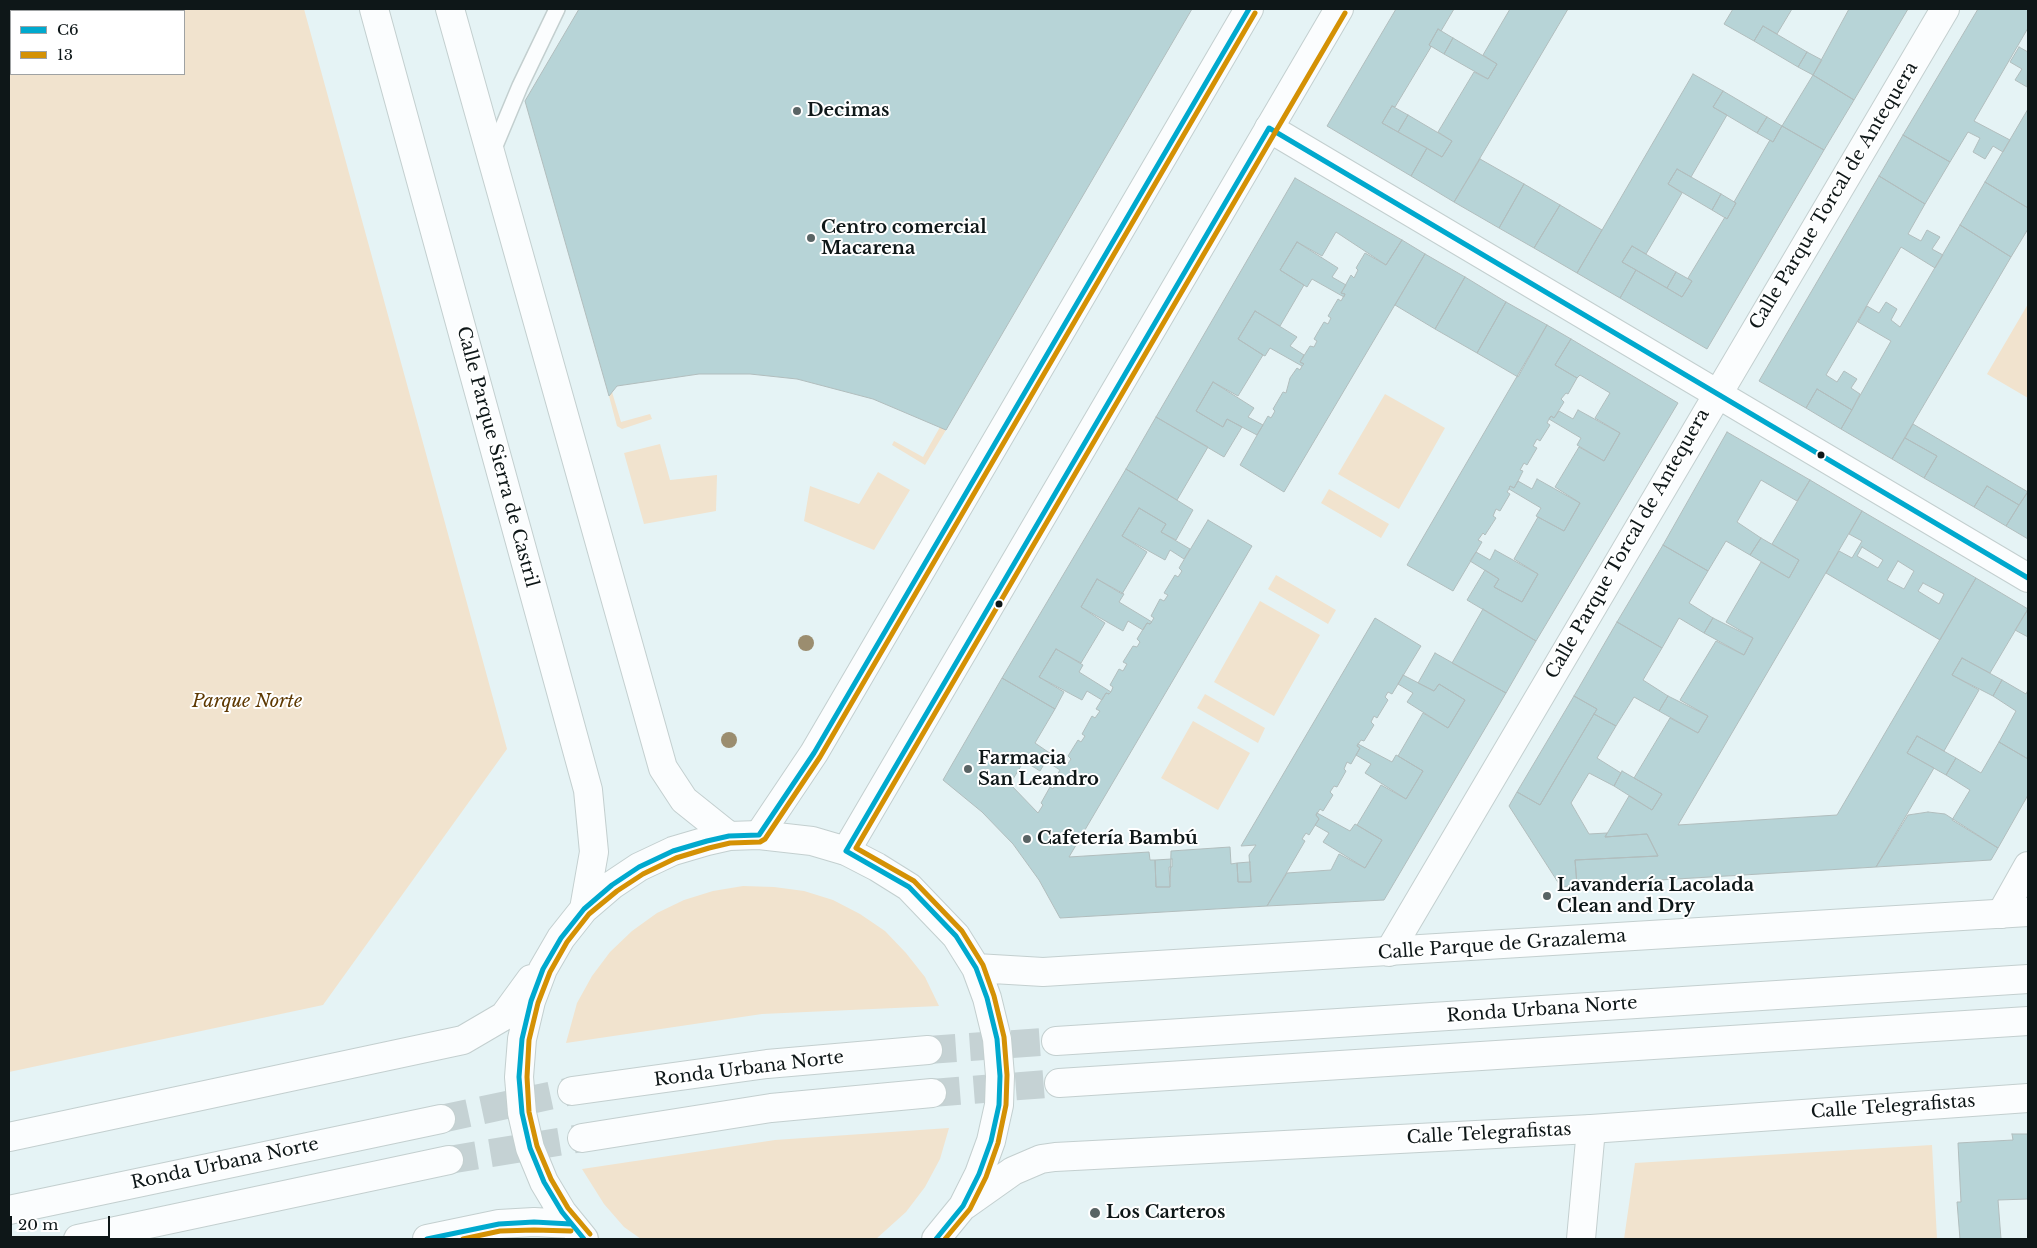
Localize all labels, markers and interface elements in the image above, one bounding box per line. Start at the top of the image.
legend [10,10,185,75]
text: C6 [57,20,79,39]
text: 13 [57,45,73,64]
street label: Calle Parque Torcal de Antequera [1745,58,1923,334]
place label: Decimas [807,100,889,122]
marker: Decimas [791,105,803,117]
place label: Centro comercial Macarena [821,217,987,260]
marker: Centro comercial Macarena [805,232,817,244]
street label: Calle Parque Sierra de Castril [452,324,542,590]
street label: Calle Parque Torcal de Antequera [1542,405,1714,683]
unlabelled marker [1816,450,1826,460]
unlabelled marker [994,599,1004,609]
park label: Parque Norte [192,691,302,713]
place label: Farmacia San Leandro [978,748,1099,791]
marker: Farmacia San Leandro [962,763,974,775]
place label: Cafetería Bambú [1037,828,1198,850]
marker: Cafetería Bambú [1021,833,1033,845]
place label: Lavandería Lacolada Clean and Dry [1557,875,1754,918]
marker: Lavandería Lacolada Clean and Dry [1541,890,1553,902]
street label: Calle Parque de Grazalema [1377,926,1627,964]
street label: Ronda Urbana Norte [1446,993,1638,1027]
street label: Ronda Urbana Norte [653,1047,845,1091]
street label: Calle Telegrafistas [1810,1090,1976,1124]
street label: Calle Telegrafistas [1406,1119,1572,1149]
street label: Ronda Urbana Norte [129,1134,321,1194]
place label: Los Carteros [1106,1202,1225,1224]
scale bar [12,1206,112,1238]
marker: Los Carteros [1088,1206,1102,1220]
text: 20 m [18,1215,58,1234]

